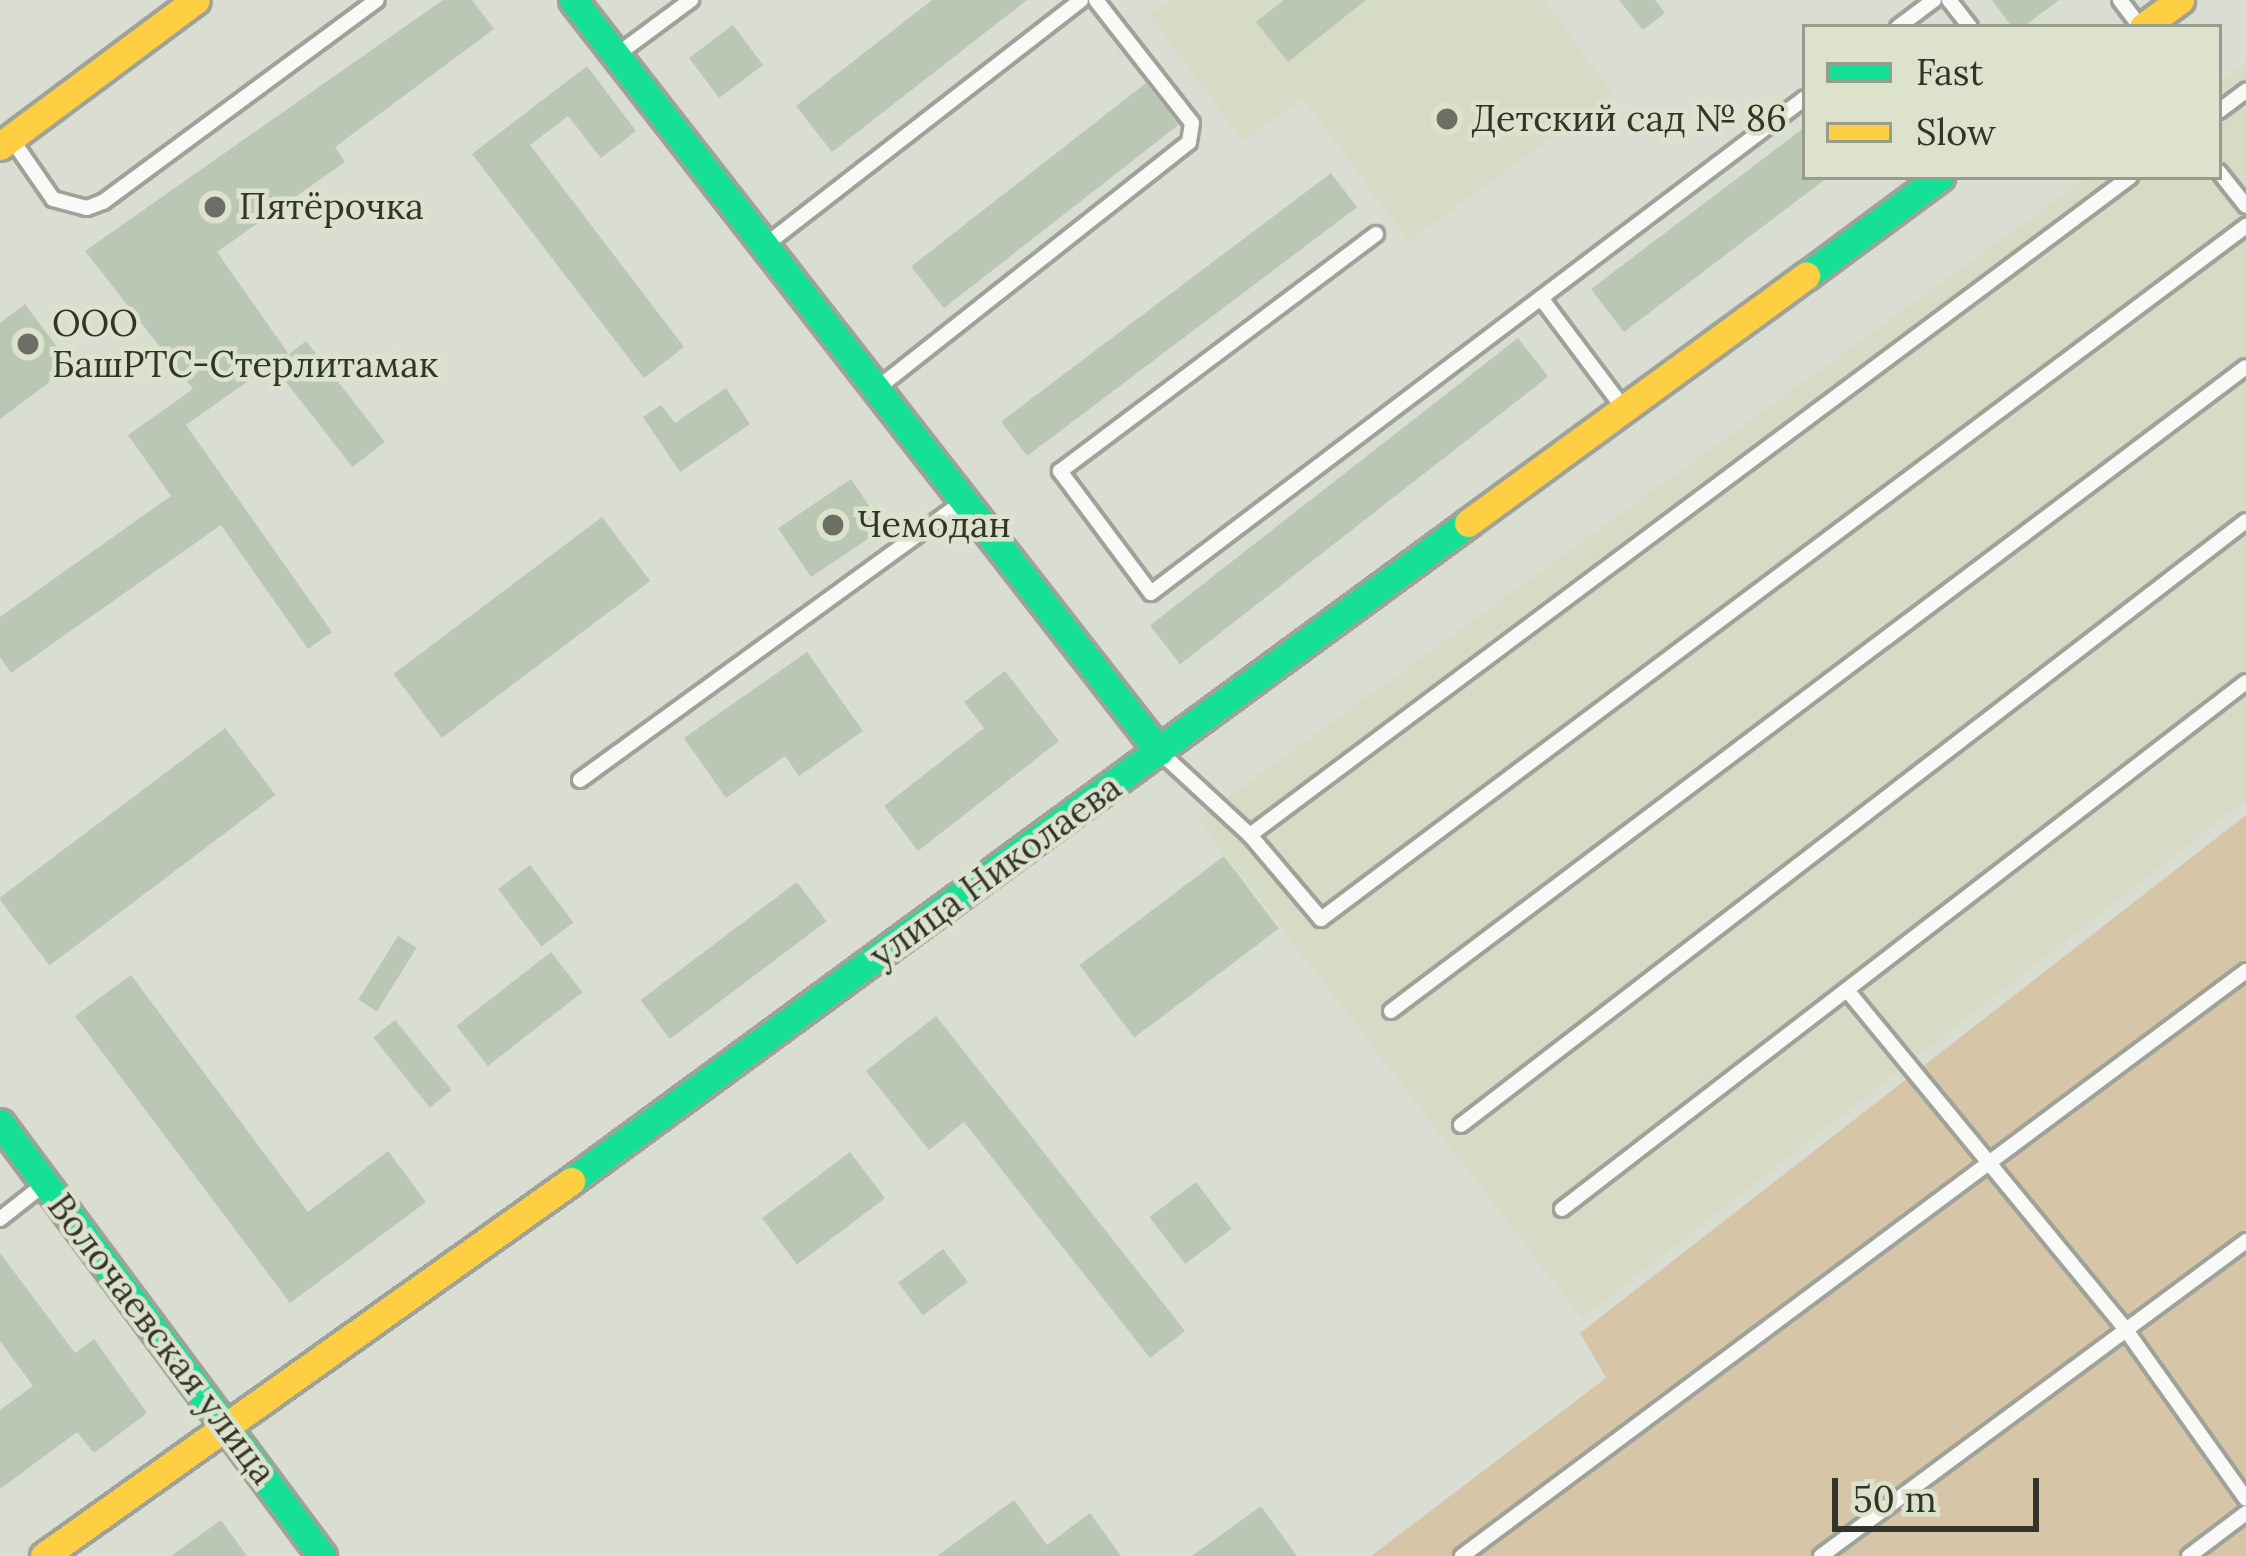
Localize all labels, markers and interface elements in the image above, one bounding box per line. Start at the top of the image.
legend [1802,24,2222,180]
text: Fast [1916,49,1983,95]
place label: Детский сад № 86 [1471,97,1787,141]
marker: Детский сад № 86 [1434,106,1460,132]
text: Slow [1916,109,1996,155]
place label: Пятёрочка [239,185,424,229]
marker: Пятёрочка [202,194,228,220]
place label: ООО БашРТС-Стерлитамак [52,301,438,386]
marker: ООО БашРТС-Стерлитамак [15,331,41,357]
place label: Чемодан [857,503,1011,547]
marker: Чемодан [820,512,846,538]
street label: улица Николаева [861,765,1129,977]
street label: Волочаевская улица [39,1185,285,1493]
scale bar [1838,1454,2045,1528]
text: 50 m [1853,1476,1937,1522]

